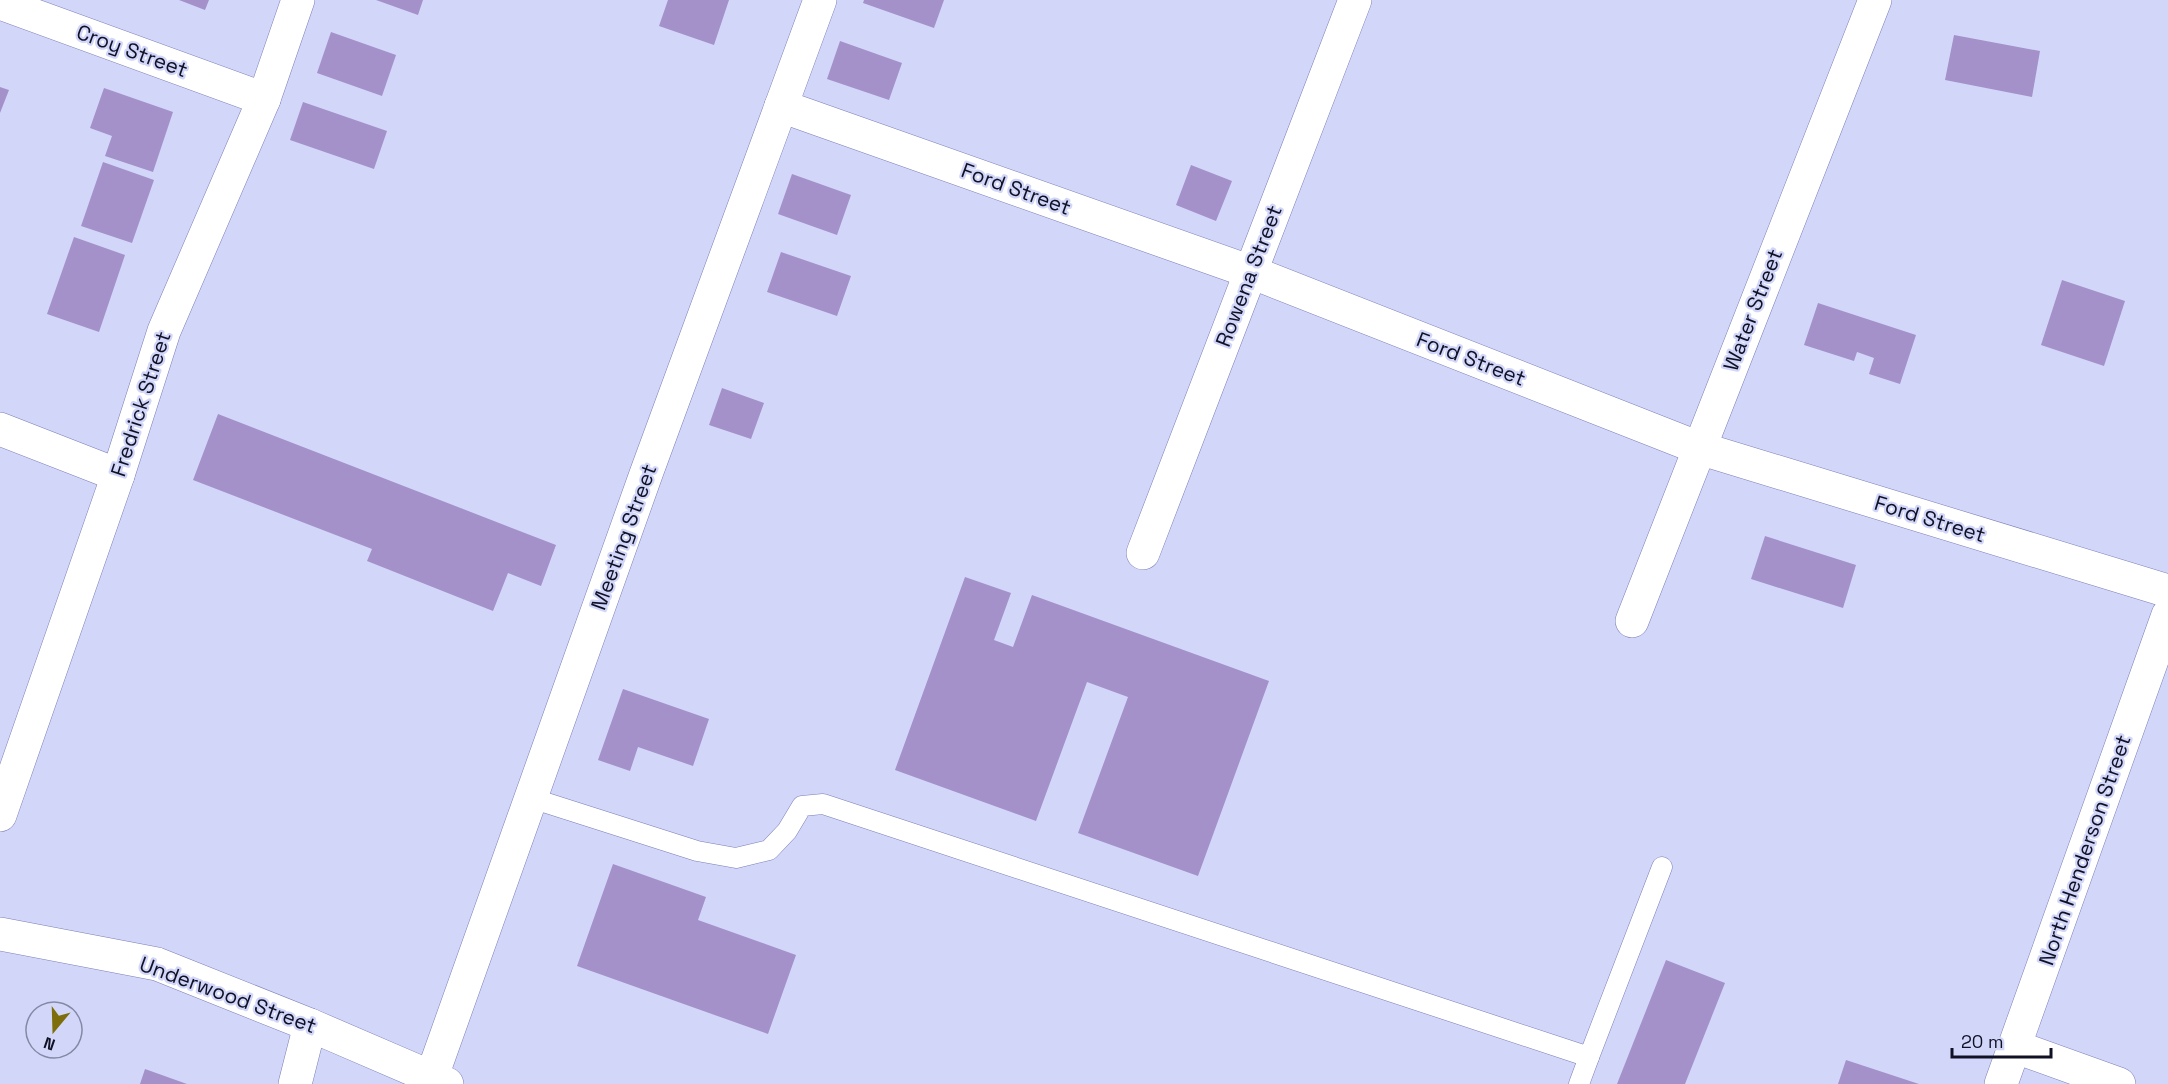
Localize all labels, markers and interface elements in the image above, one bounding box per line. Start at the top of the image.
street label: Croy Street [73,18,191,83]
street label: Ford Street [958,156,1075,221]
street label: Rowena Street [1209,201,1288,350]
street label: Water Street [1717,245,1788,375]
street label: Ford Street [1413,325,1530,392]
street label: Fredrick Street [104,328,177,480]
street label: Meeting Street [585,460,662,614]
street label: Ford Street [1871,489,1989,548]
street label: North Henderson Street [2032,731,2137,969]
street label: Underwood Street [136,950,320,1039]
north arrow [24,1000,84,1060]
scale bar [1952,1021,2051,1059]
text: 20 m [1961,1030,2004,1053]
text: N [41,1032,58,1055]

